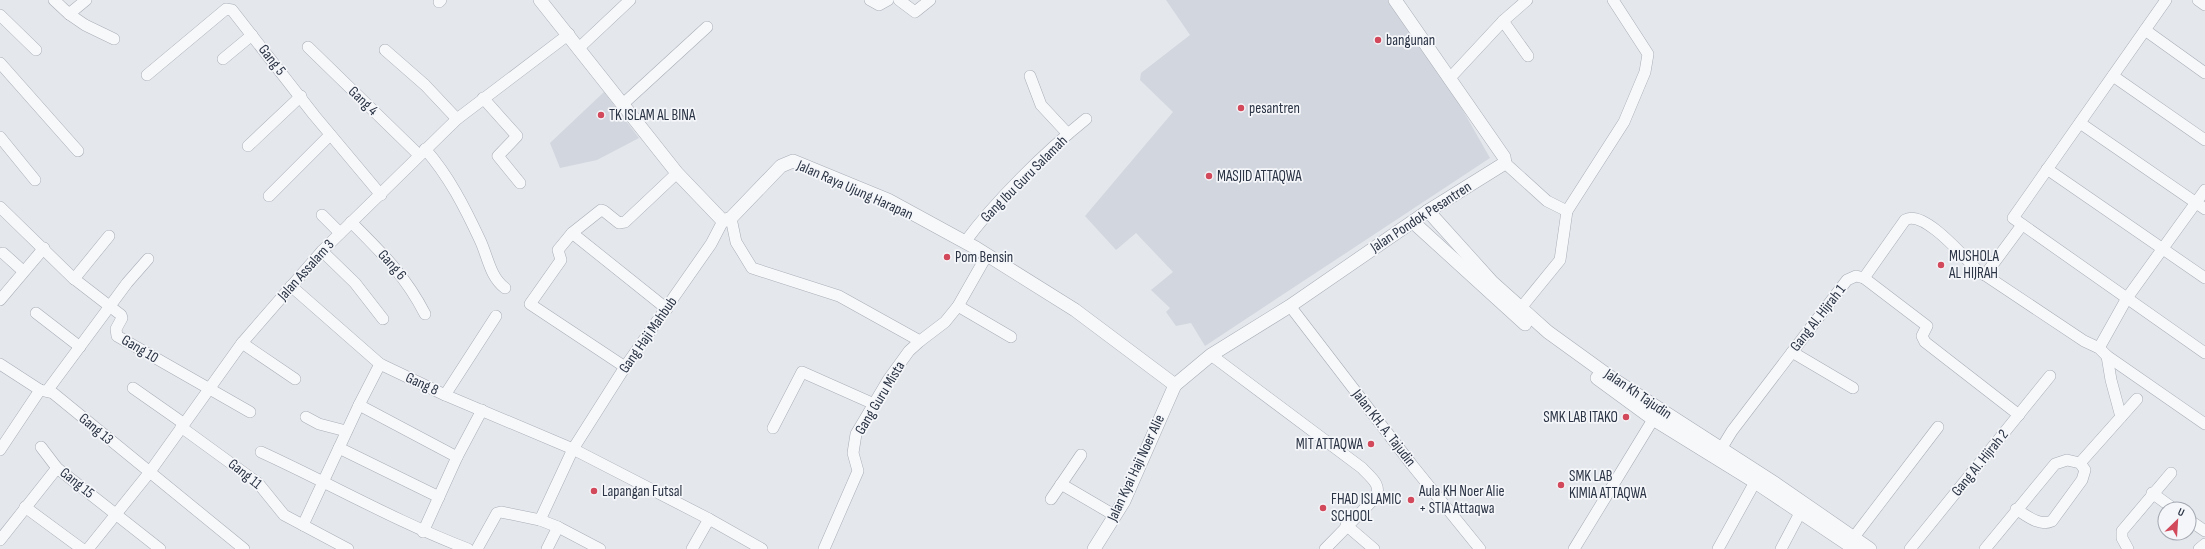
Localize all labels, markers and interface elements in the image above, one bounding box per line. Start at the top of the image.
place label: bangunan [1386,31,1435,50]
marker: bangunan [1373,35,1383,45]
street label: Gang 5 [254,41,290,79]
street label: Gang 4 [344,82,382,120]
place label: pesantren [1249,99,1300,118]
marker: pesantren [1236,103,1246,113]
place label: TK ISLAM AL BINA [609,106,696,125]
marker: TK ISLAM AL BINA [596,110,606,120]
street label: Gang Ibu Guru Salamah [977,132,1071,226]
street label: Jalan Raya Ujung Harapan [793,155,916,224]
place label: MASJID ATTAQWA [1217,167,1302,186]
marker: MASJID ATTAQWA [1204,171,1214,181]
street label: Jalan Pondok Pesantren [1366,177,1475,257]
street label: Jalan Assalam 3 [273,235,338,305]
street label: Gang 6 [373,246,411,284]
place label: MUSHOLA AL HIJRAH [1948,247,1999,283]
place label: Pom Bensin [955,248,1013,267]
marker: Pom Bensin [942,252,952,262]
marker: MUSHOLA AL HIJRAH [1936,260,1946,270]
street label: Gang Al. Hijrah 1 [1786,280,1850,355]
street label: Gang Haji Mahbub [615,293,681,377]
street label: Gang 10 [118,331,162,367]
street label: Gang Guru Mista [851,358,909,438]
street label: Jalan Kh Tajudin [1600,364,1675,423]
street label: Gang 8 [402,368,442,400]
street label: Jalan KH. A. Tajudin [1347,385,1420,470]
place label: SMK LAB ITAKO [1543,408,1618,427]
street label: Gang 13 [75,409,117,449]
street label: Jalan Kyai Haji Noer Alie [1103,412,1169,525]
marker: SMK LAB ITAKO [1621,412,1631,422]
street label: Gang Al. Hijrah 2 [1947,426,2013,500]
place label: MIT ATTAQWA [1296,435,1364,454]
marker: MIT ATTAQWA [1366,439,1376,449]
street label: Gang 11 [224,455,267,494]
street label: Gang 15 [56,463,98,503]
place label: SMK LAB KIMIA ATTAQWA [1569,467,1647,503]
marker: SMK LAB KIMIA ATTAQWA [1556,480,1566,490]
place label: Lapangan Futsal [602,482,682,501]
place label: Aula KH Noer Alie + STIA Attaqwa [1418,482,1505,518]
marker: Lapangan Futsal [589,486,599,496]
place label: FHAD ISLAMIC SCHOOL [1331,490,1402,526]
marker: Aula KH Noer Alie + STIA Attaqwa [1406,495,1416,505]
north arrow [2157,501,2197,541]
marker: FHAD ISLAMIC SCHOOL [1318,503,1328,513]
text: U [2176,505,2187,520]

